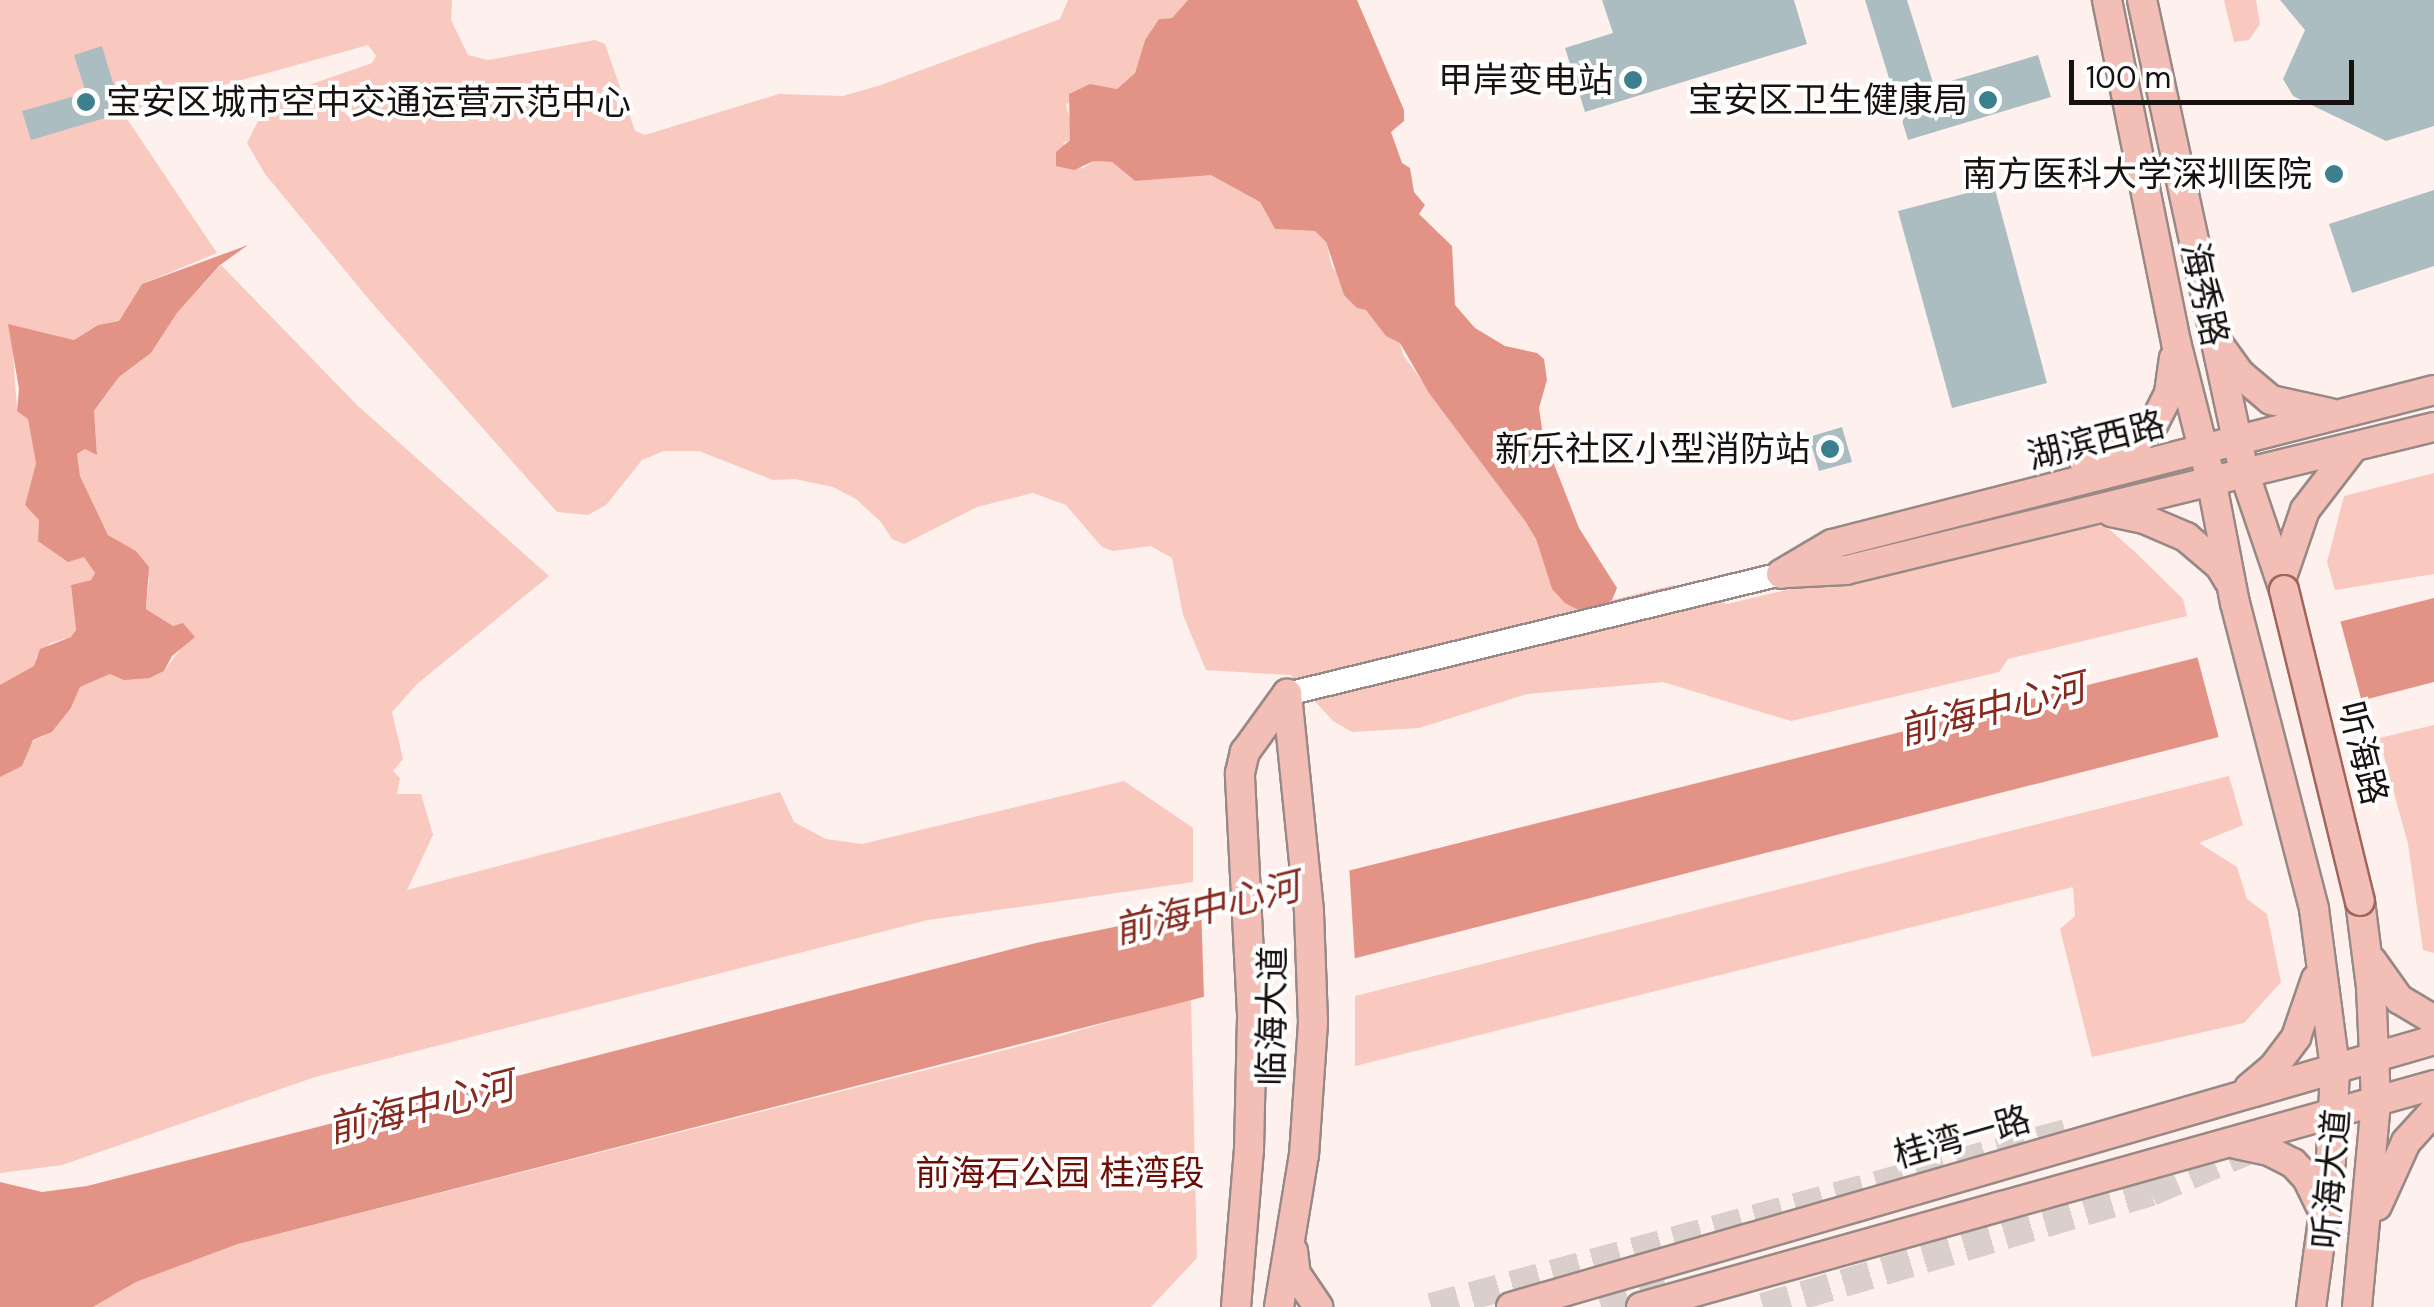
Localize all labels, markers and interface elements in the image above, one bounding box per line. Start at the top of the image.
scale bar [2074,40,2359,102]
text: 100 m [2086,58,2171,97]
place label: 甲岸变电站 [1438,59,1613,101]
marker: 甲岸变电站 [1622,69,1644,91]
place label: 宝安区卫生健康局 [1688,79,1968,121]
place label: 宝安区城市空中交通运营示范中心 [106,81,631,123]
marker: 宝安区卫生健康局 [1977,89,1999,111]
marker: 宝安区城市空中交通运营示范中心 [75,91,97,113]
place label: 南方医科大学深圳医院 [1962,153,2312,195]
marker: 南方医科大学深圳医院 [2321,161,2347,187]
street label: 海秀路 [2174,238,2236,350]
street label: 湖滨西路 [2023,403,2169,477]
place label: 新乐社区小型消防站 [1495,428,1810,470]
marker: 新乐社区小型消防站 [1819,438,1841,460]
water label: 前海中心河 [1894,665,2090,755]
street label: 听海路 [2330,697,2396,809]
water label: 前海中心河 [1109,864,1305,954]
street label: 临海大道 [1250,946,1294,1086]
water label: 前海中心河 [323,1063,519,1153]
street label: 桂湾一路 [1889,1098,2035,1176]
street label: 听海大道 [2304,1107,2358,1251]
park label: 前海石公园 桂湾段 [915,1152,1205,1194]

